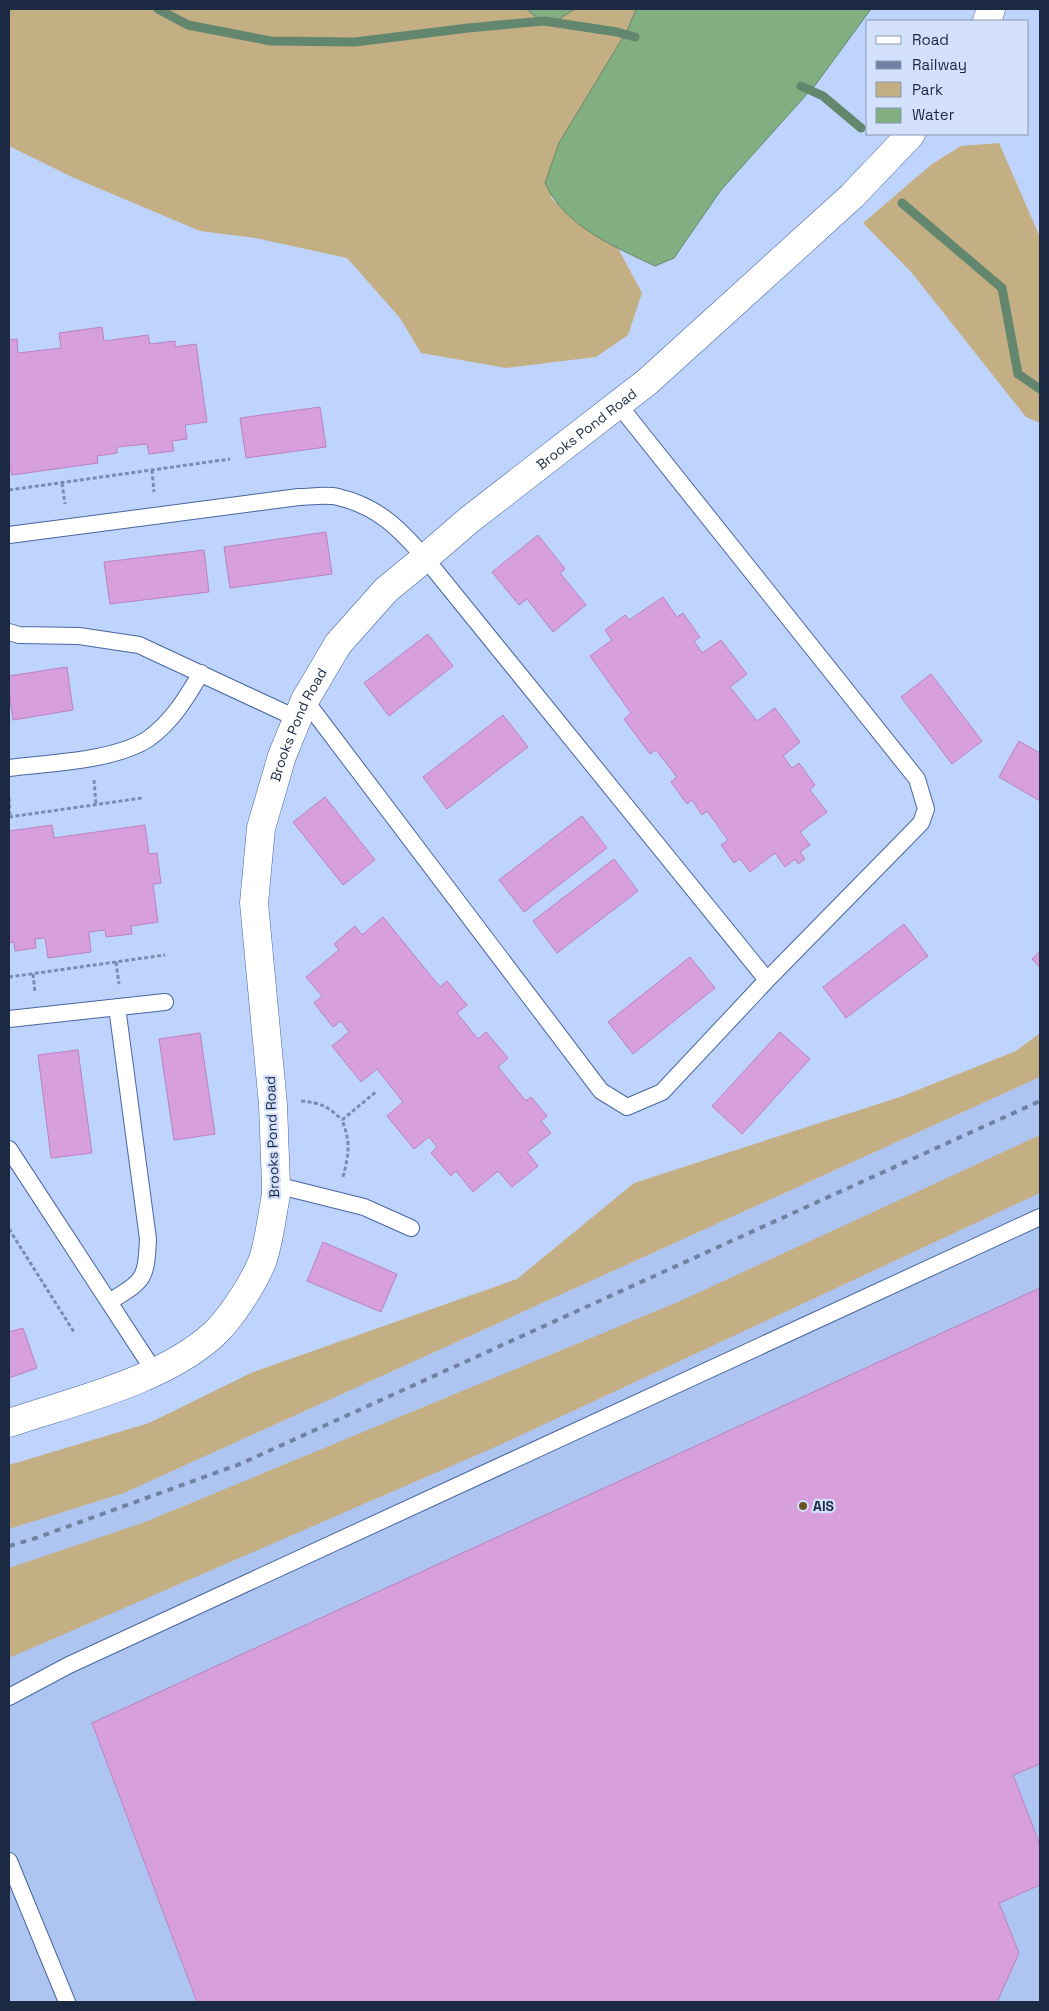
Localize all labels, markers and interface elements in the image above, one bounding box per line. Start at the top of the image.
legend [866,20,1029,135]
text: Road [912,30,949,49]
text: Railway [912,55,967,74]
text: Park [912,80,943,99]
text: Water [912,105,955,124]
street label: Brooks Pond Road [533,384,640,474]
street label: Brooks Pond Road [266,665,331,784]
street label: Brooks Pond Road [261,1076,283,1198]
place label: AIS [813,1497,835,1515]
marker: AIS [797,1500,809,1512]

